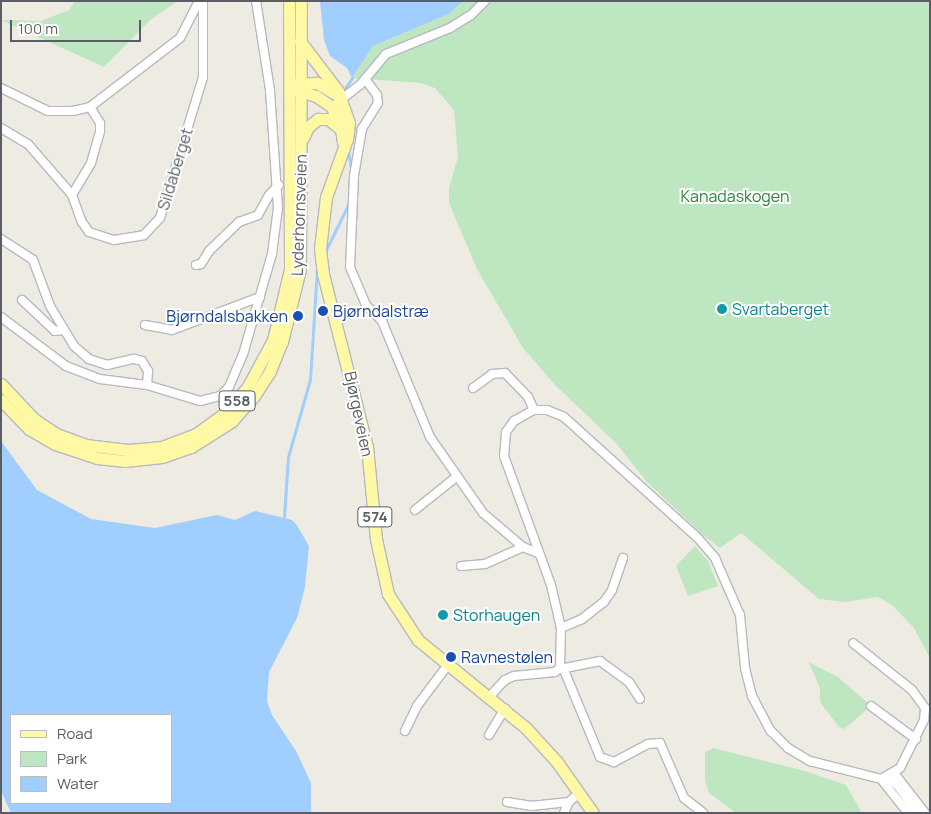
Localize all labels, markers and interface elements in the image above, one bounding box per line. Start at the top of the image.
scale bar [12,10,144,42]
text: 100 m [18,18,58,39]
street label: Sildaberget [153,125,197,213]
street label: Lyderhornsveien [287,154,311,276]
park label: Kanadaskogen [681,186,789,206]
place label: Svartaberget [732,299,829,319]
place label: Bjørndalstræ [333,301,429,321]
marker: Svartaberget [716,303,728,315]
marker: Bjørndalstræ [317,305,329,317]
place label: Bjørndalsbakken [166,306,288,326]
marker: Bjørndalsbakken [292,310,304,322]
street label: Bjørgeveien [341,370,377,458]
road number: 558 [218,388,256,414]
road number: 574 [356,504,394,530]
place label: Storhaugen [453,605,540,625]
marker: Storhaugen [437,609,449,621]
place label: Ravnestølen [461,647,553,667]
marker: Ravnestølen [445,651,457,663]
legend [10,714,172,804]
text: Road [57,723,93,744]
text: Park [57,748,87,769]
text: Water [57,773,99,794]

